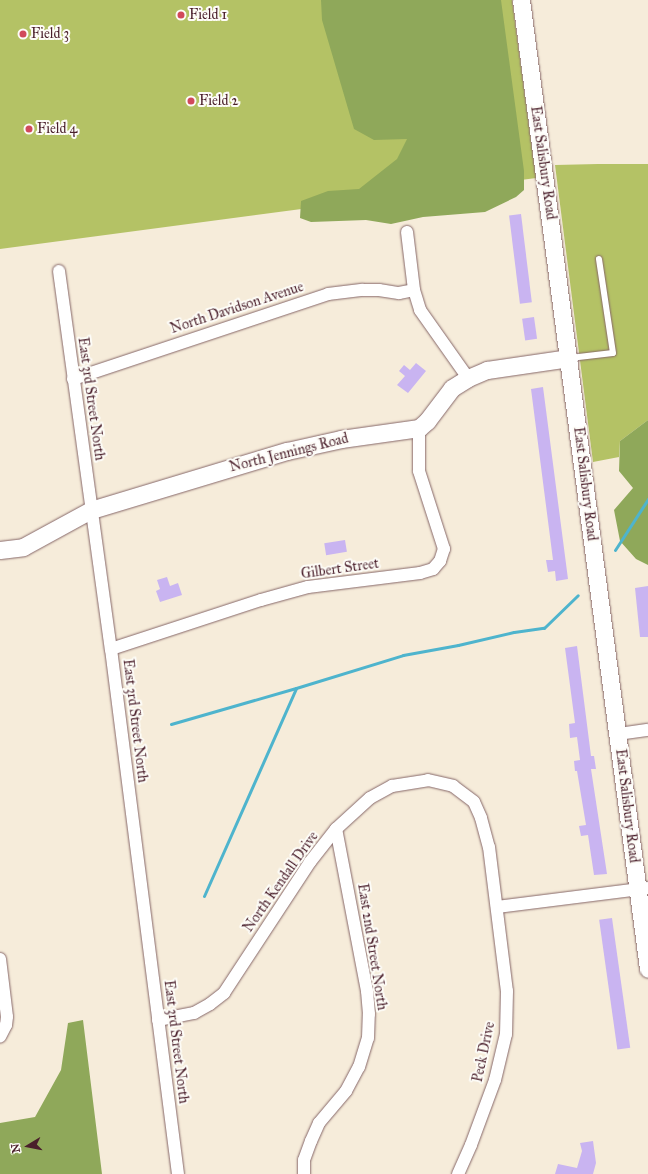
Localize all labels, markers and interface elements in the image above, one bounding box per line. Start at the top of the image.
place label: Field 1 [189,7,227,23]
marker: Field 1 [176,10,186,20]
place label: Field 3 [31,26,69,42]
marker: Field 3 [18,29,28,39]
place label: Field 2 [199,93,238,109]
marker: Field 2 [186,96,196,106]
street label: East Salisbury Road [527,105,559,221]
place label: Field 4 [37,121,77,137]
marker: Field 4 [24,124,34,134]
street label: North Davidson Avenue [168,279,306,337]
street label: East 3rd Street North [74,336,108,462]
street label: East Salisbury Road [570,426,600,542]
street label: North Jennings Road [228,430,350,476]
street label: Gilbert Street [300,555,380,583]
street label: East 3rd Street North [119,658,151,784]
street label: East Salisbury Road [612,748,642,864]
street label: North Kendall Drive [240,829,322,935]
street label: East 2nd Street North [354,882,390,1012]
street label: East 3rd Street North [160,979,192,1105]
street label: Peck Drive [469,1020,499,1084]
north arrow [8,1126,48,1166]
text: N [8,1142,23,1154]

